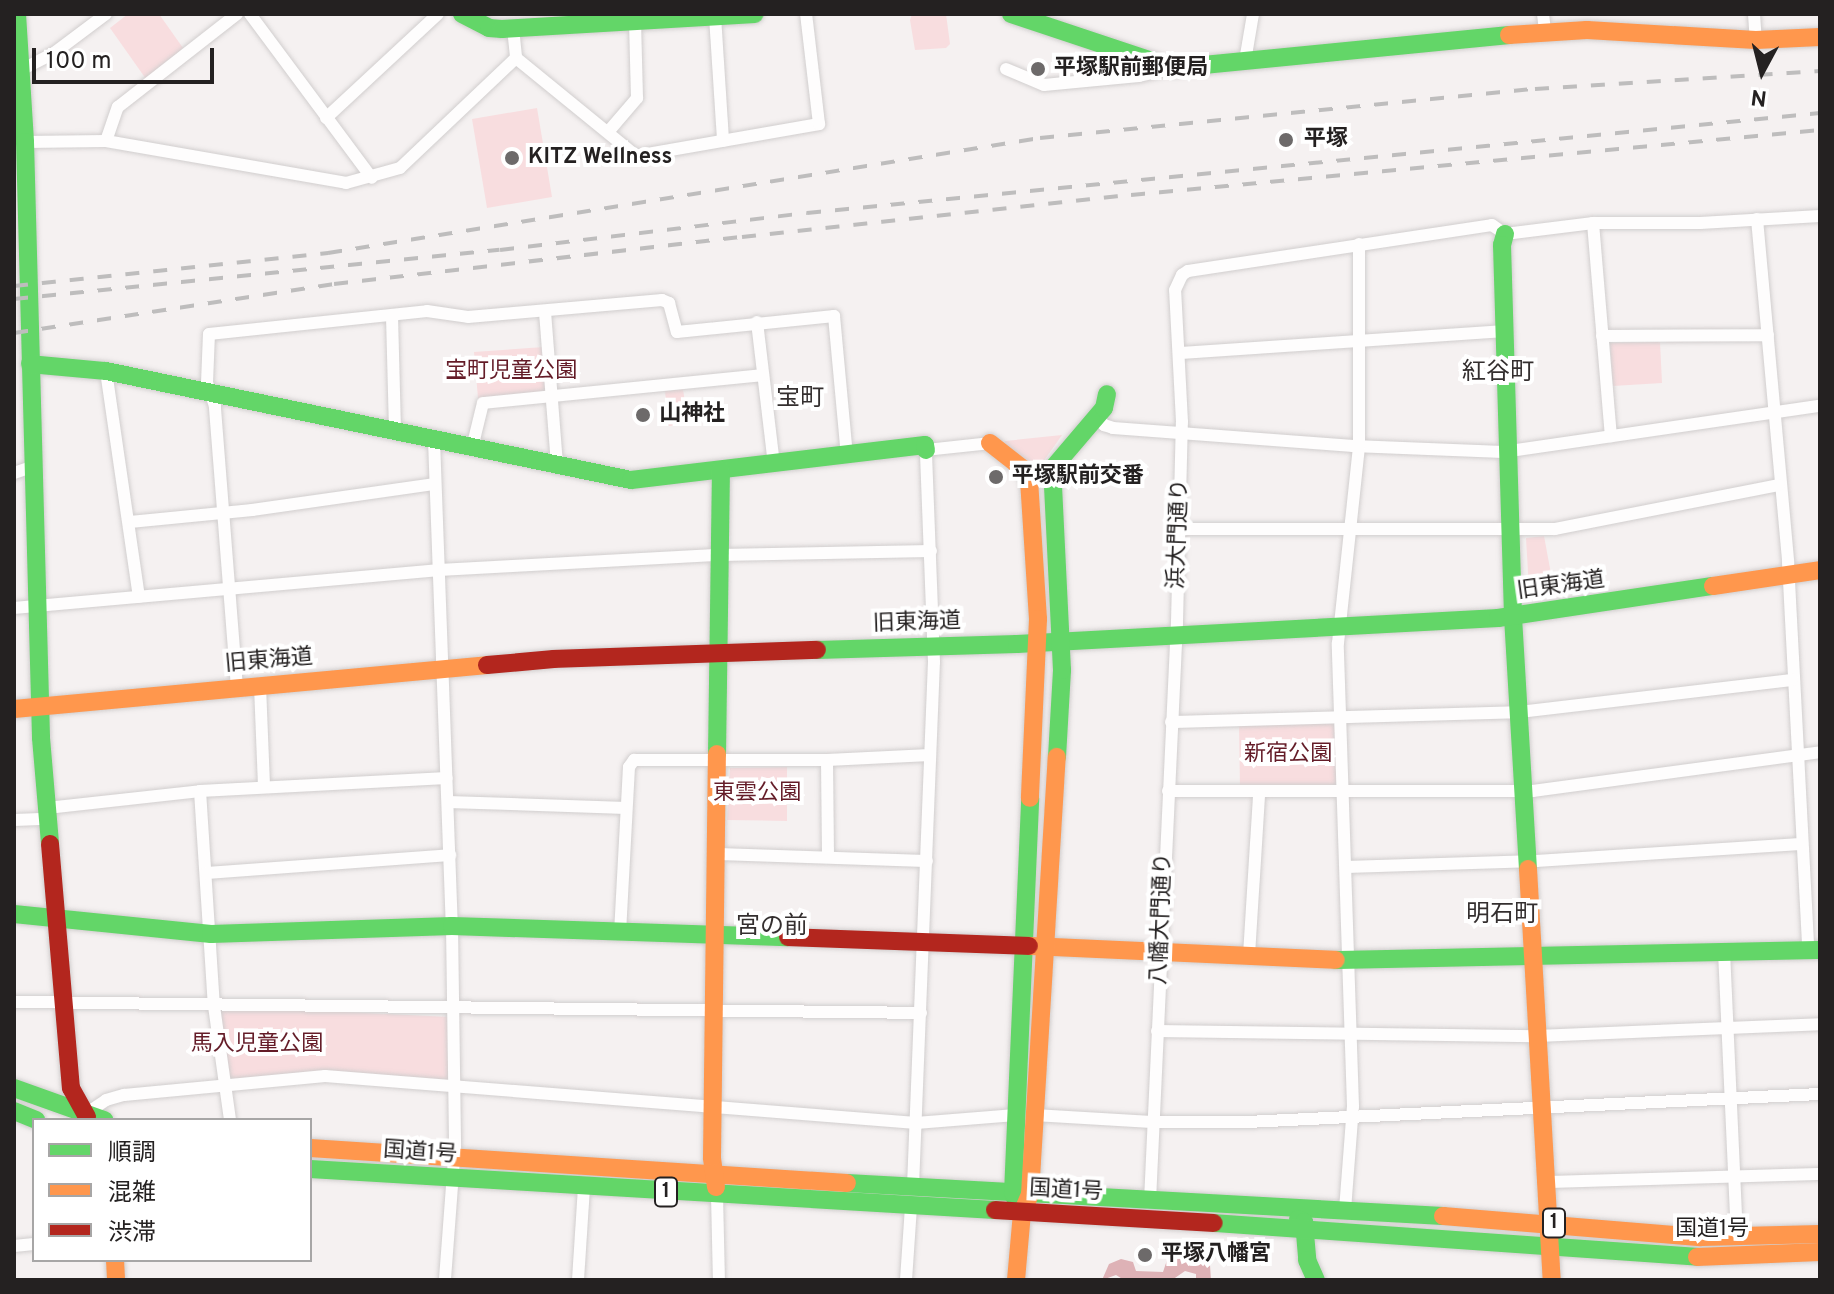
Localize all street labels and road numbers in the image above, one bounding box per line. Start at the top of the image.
street label: 浜大門通り [1164,479,1194,589]
street label: 旧東海道 [1516,567,1606,605]
street label: 旧東海道 [873,608,961,638]
street label: 旧東海道 [224,644,314,678]
street label: 八幡大門通り [1147,853,1177,985]
street label: 国道1号 [382,1137,458,1169]
road number: 1 [654,1176,678,1208]
street label: 国道1号 [1028,1176,1104,1206]
road number: 1 [1542,1207,1566,1239]
street label: 国道1号 [1675,1217,1749,1243]

